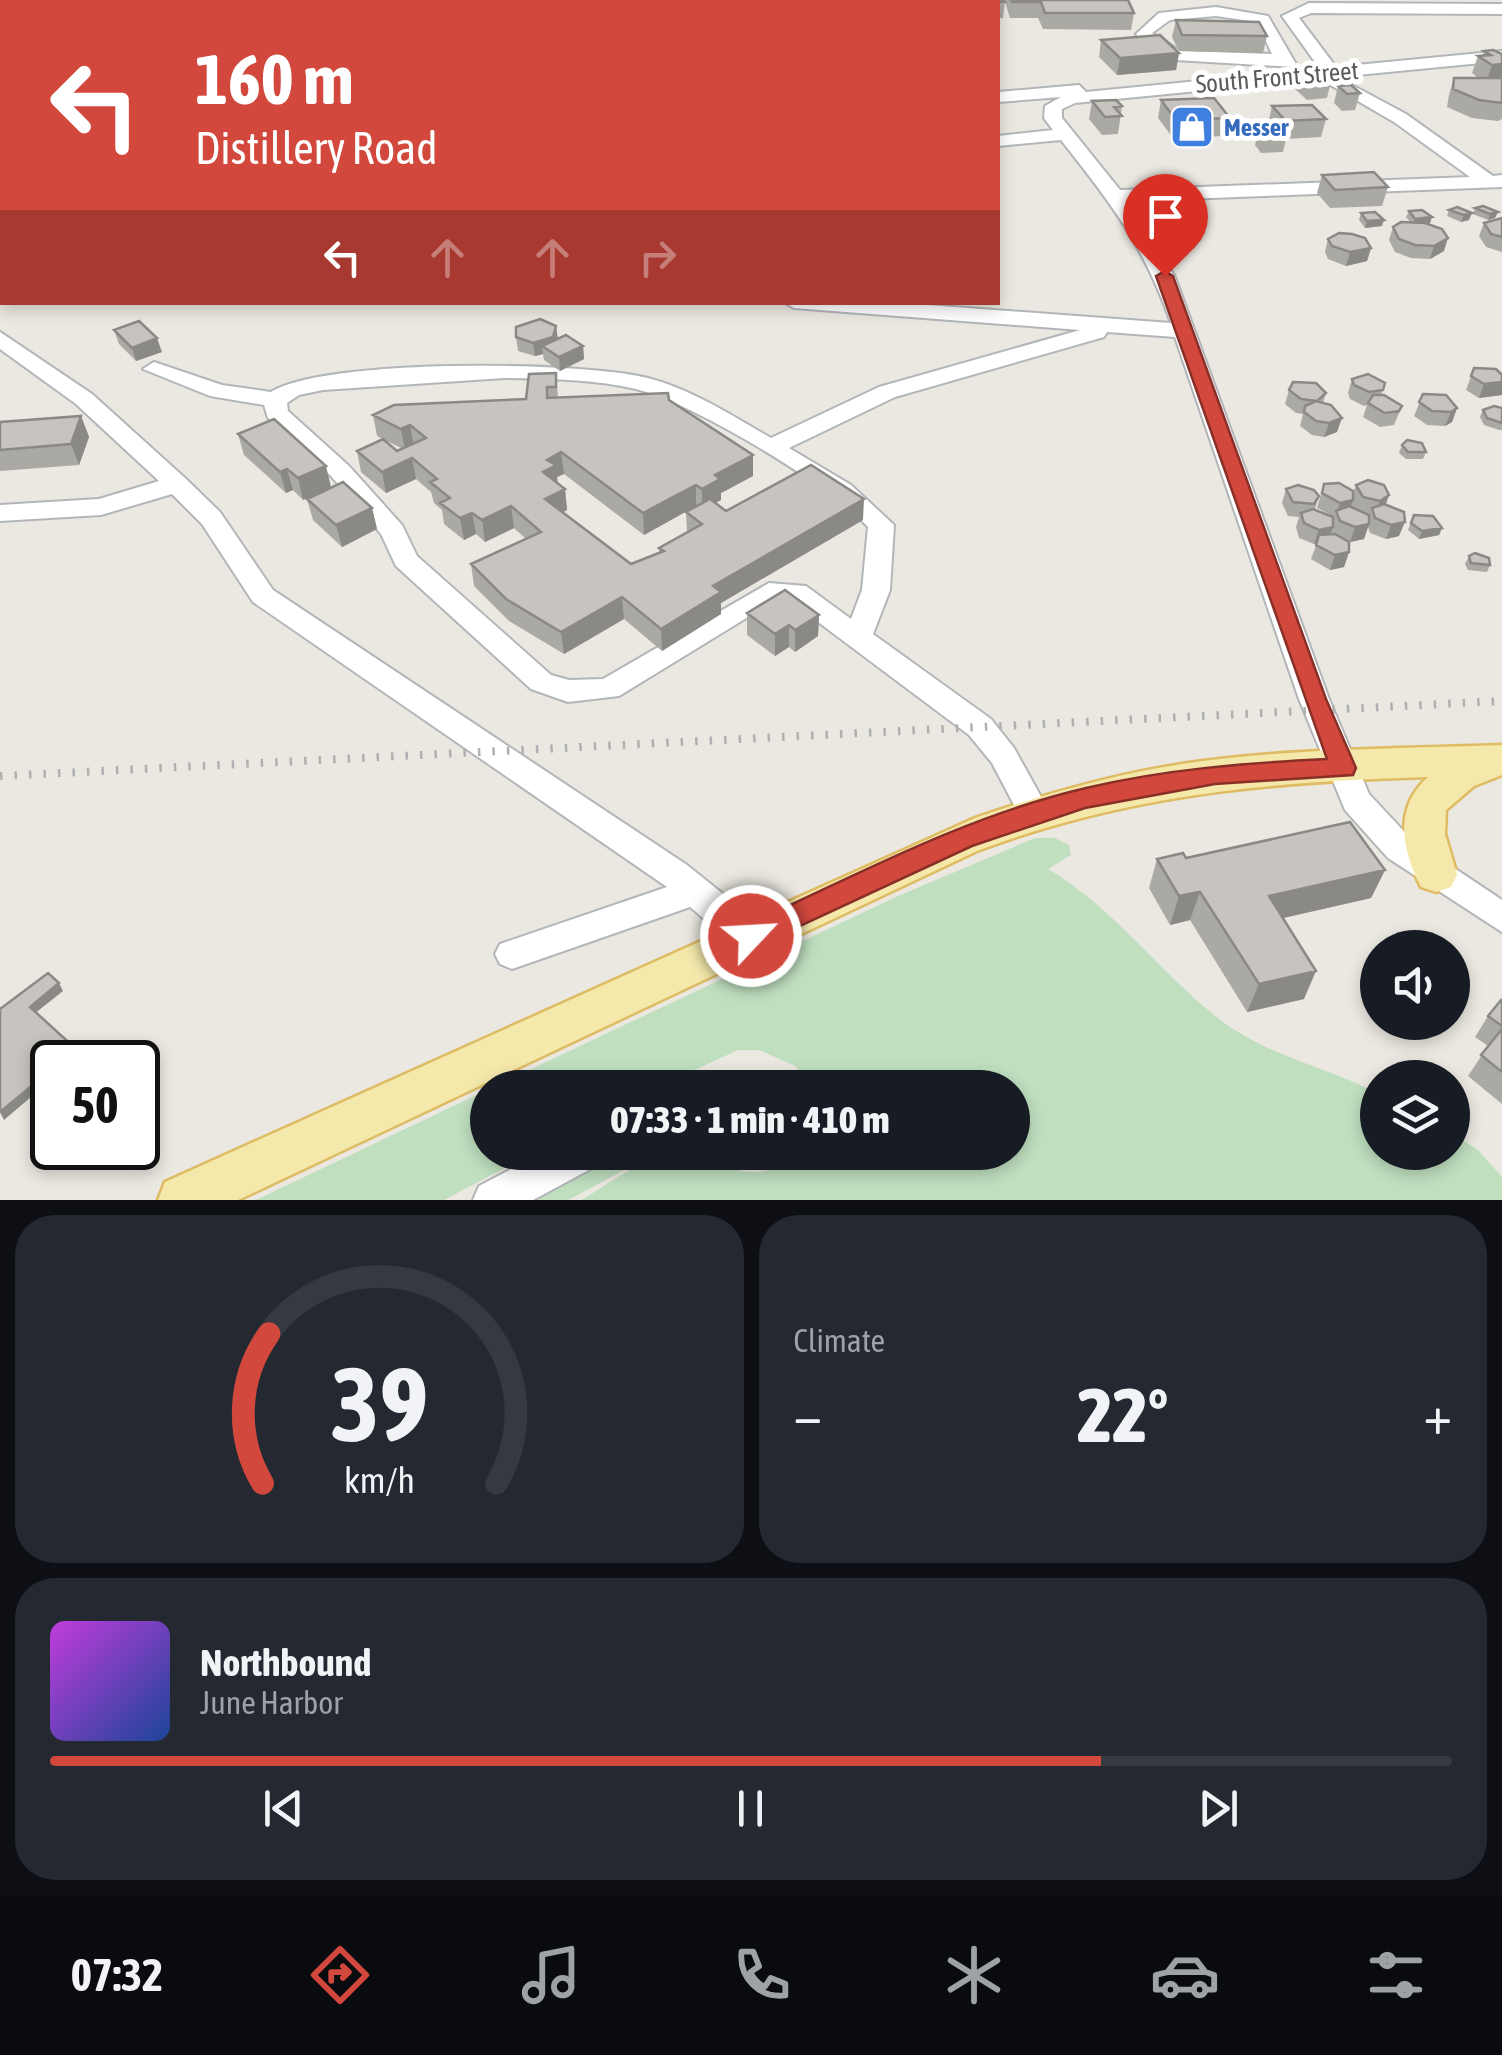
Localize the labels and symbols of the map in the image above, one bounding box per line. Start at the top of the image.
street label: South Front Street [1194,56,1360,98]
shop icon: Messer [1169,104,1215,150]
place label: Messer [1224,113,1289,141]
pin [1123,174,1208,277]
position arrow [699,884,803,988]
speed limit sign: 50 [30,1040,160,1170]

